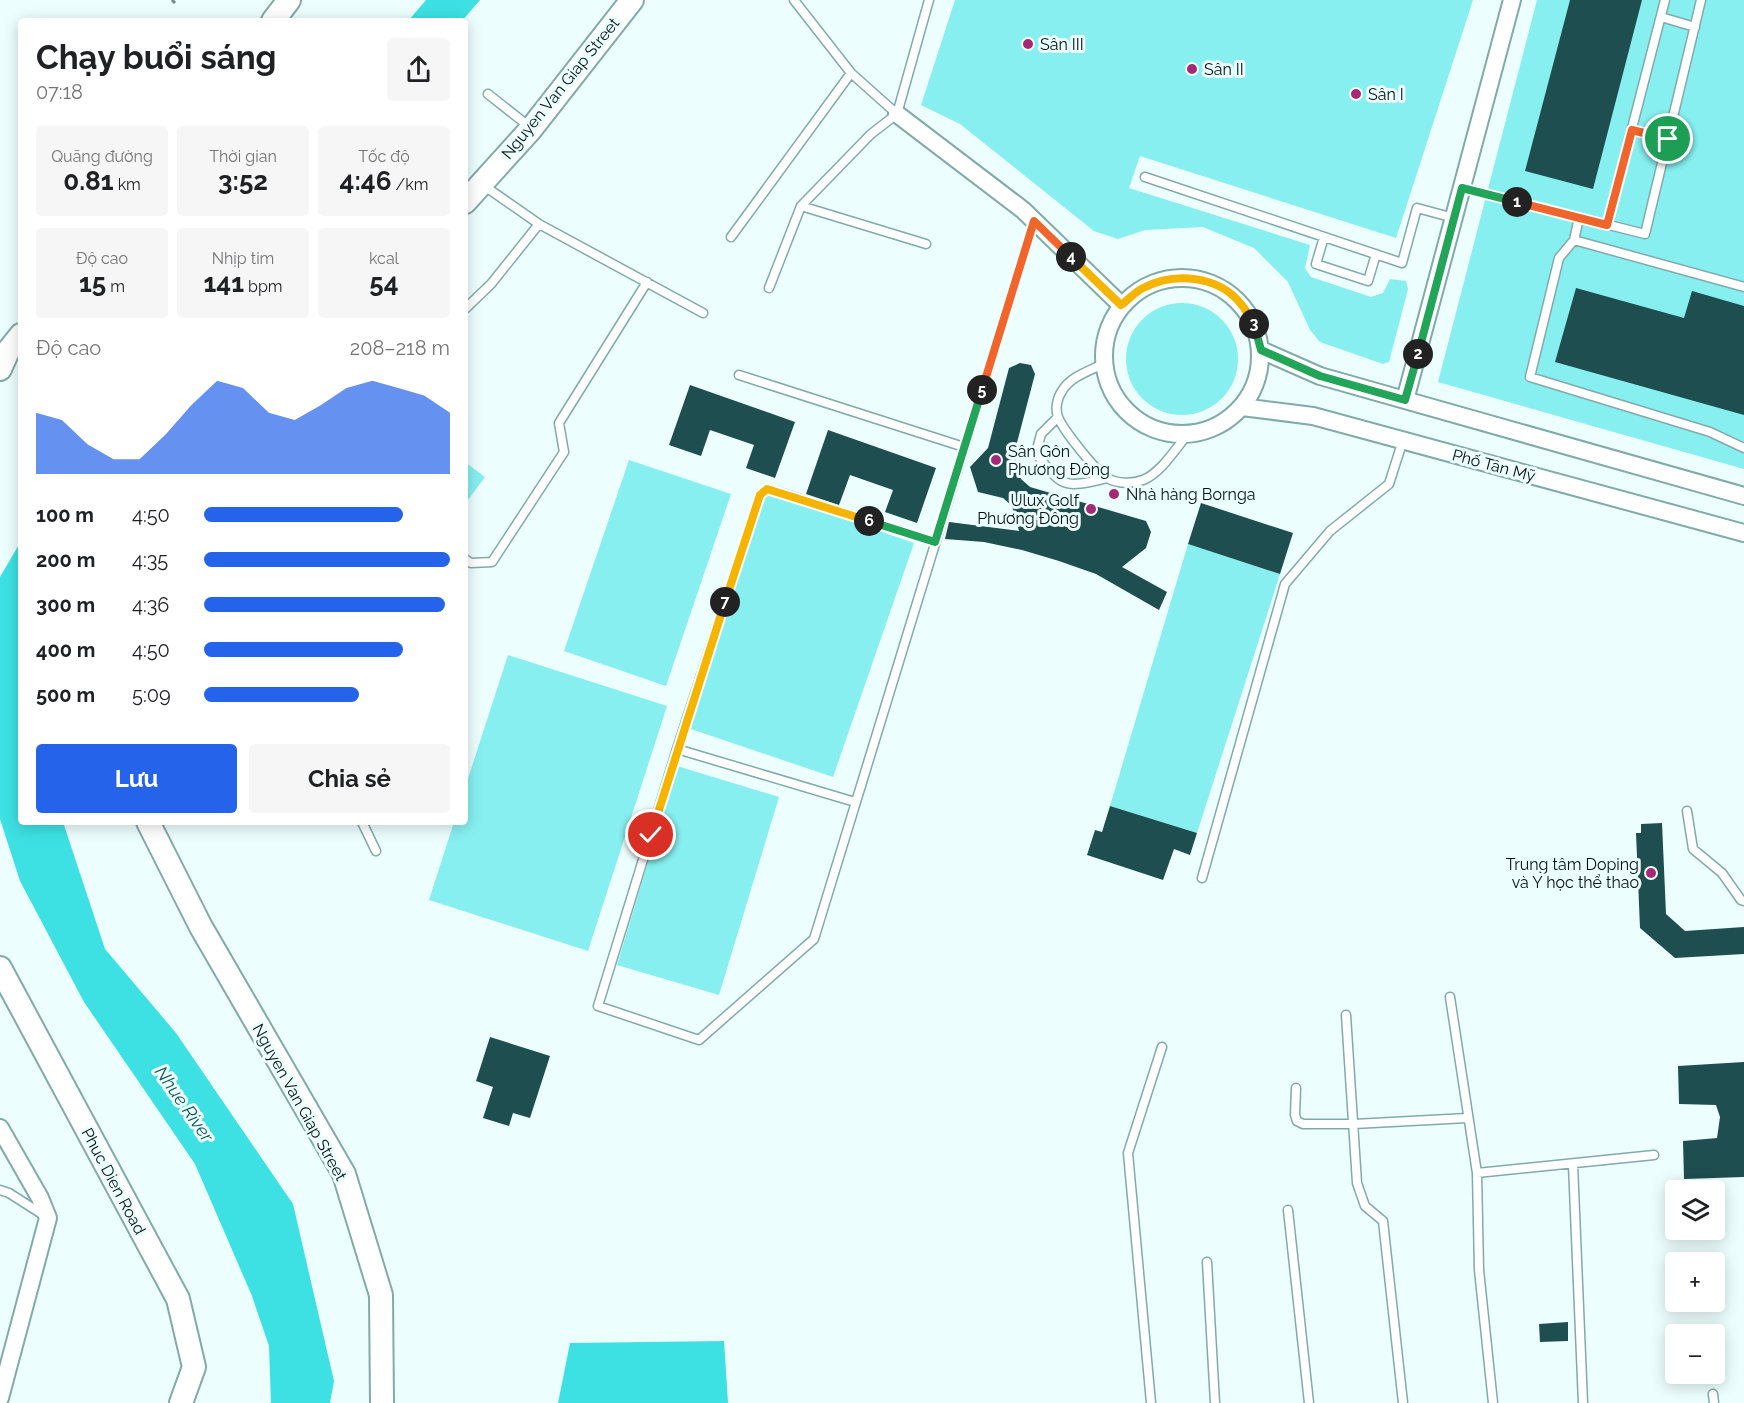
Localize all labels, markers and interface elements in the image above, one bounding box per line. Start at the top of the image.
street label: Nguyen Van Giap Street [498,13,624,163]
place label: Sân III [1040,35,1084,54]
marker: Sân III [1021,37,1035,51]
text: Chạy buổi sáng [36,38,277,77]
button: share [387,38,450,101]
place label: Sân II [1204,60,1244,79]
marker: Sân II [1185,62,1199,76]
text: 07:18 [36,80,83,104]
place label: Sân I [1368,85,1404,104]
marker: Sân I [1349,87,1363,101]
pin [1642,113,1693,164]
icon: arrive [1651,122,1684,155]
text: Quãng đường [51,147,153,166]
text: Thời gian [209,147,277,166]
text: Tốc độ [358,147,410,166]
text: 0.81 [63,166,114,196]
text: 3:52 [218,166,268,196]
text: 4:46 [340,166,391,196]
text: km [114,175,141,194]
text: /km [391,175,428,194]
pin: 1 [1502,187,1532,217]
text: 1 [1513,192,1521,211]
pin: 4 [1056,242,1086,272]
text: 4 [1066,247,1076,266]
text: Độ cao [76,249,128,268]
text: Nhịp tim [212,249,274,268]
text: kcal [369,249,399,268]
text: 15 [79,268,106,298]
text: 141 [203,268,244,298]
text: 54 [369,268,399,298]
text: m [106,277,125,296]
text: bpm [244,277,283,296]
pin: 3 [1239,309,1269,339]
text: 3 [1250,314,1258,333]
text: Độ cao [36,336,101,360]
text: 208–218 m [350,336,450,360]
pin: 2 [1403,339,1433,369]
text: 2 [1413,344,1423,363]
pin: 5 [967,375,997,405]
text: 5 [978,380,986,399]
place label: Sân Gôn Phương Đông [1008,442,1110,479]
street label: Phố Tân Mỹ [1450,445,1538,486]
marker: Sân Gôn Phương Đông [989,453,1003,467]
place label: Nhà hàng Bornga [1126,485,1256,504]
marker: Nhà hàng Bornga [1107,487,1121,501]
place label: Ulux Golf Phương Đông [977,491,1080,528]
marker: Ulux Golf Phương Đông [1084,502,1098,516]
text: 100 m [36,503,94,527]
text: 4:50 [132,503,170,527]
pin: 6 [854,506,884,536]
text: 6 [864,511,874,530]
text: 200 m [36,548,95,572]
text: 4:35 [132,548,168,572]
pin: 7 [710,587,740,617]
text: 7 [721,592,729,611]
text: 300 m [36,593,95,617]
text: 4:36 [132,593,169,617]
text: 400 m [36,638,95,662]
text: 4:50 [132,638,170,662]
text: 500 m [36,683,95,707]
text: 5:09 [132,683,171,707]
button: Lưu [36,744,237,813]
button: Chia sẻ [249,744,450,813]
pin [625,809,676,860]
icon: check [634,818,667,851]
place label: Trung tâm Doping và Y học thể thao [1506,855,1639,892]
marker: Trung tâm Doping và Y học thể thao [1644,866,1658,880]
street label: Nguyen Van Giap Street [248,1020,351,1185]
water label: Nhue River [151,1062,219,1146]
street label: Phuc Dien Road [78,1125,150,1238]
map controls [1665,1180,1725,1384]
button: layers [1665,1180,1725,1240]
button: + [1665,1252,1725,1312]
button: − [1665,1324,1725,1384]

